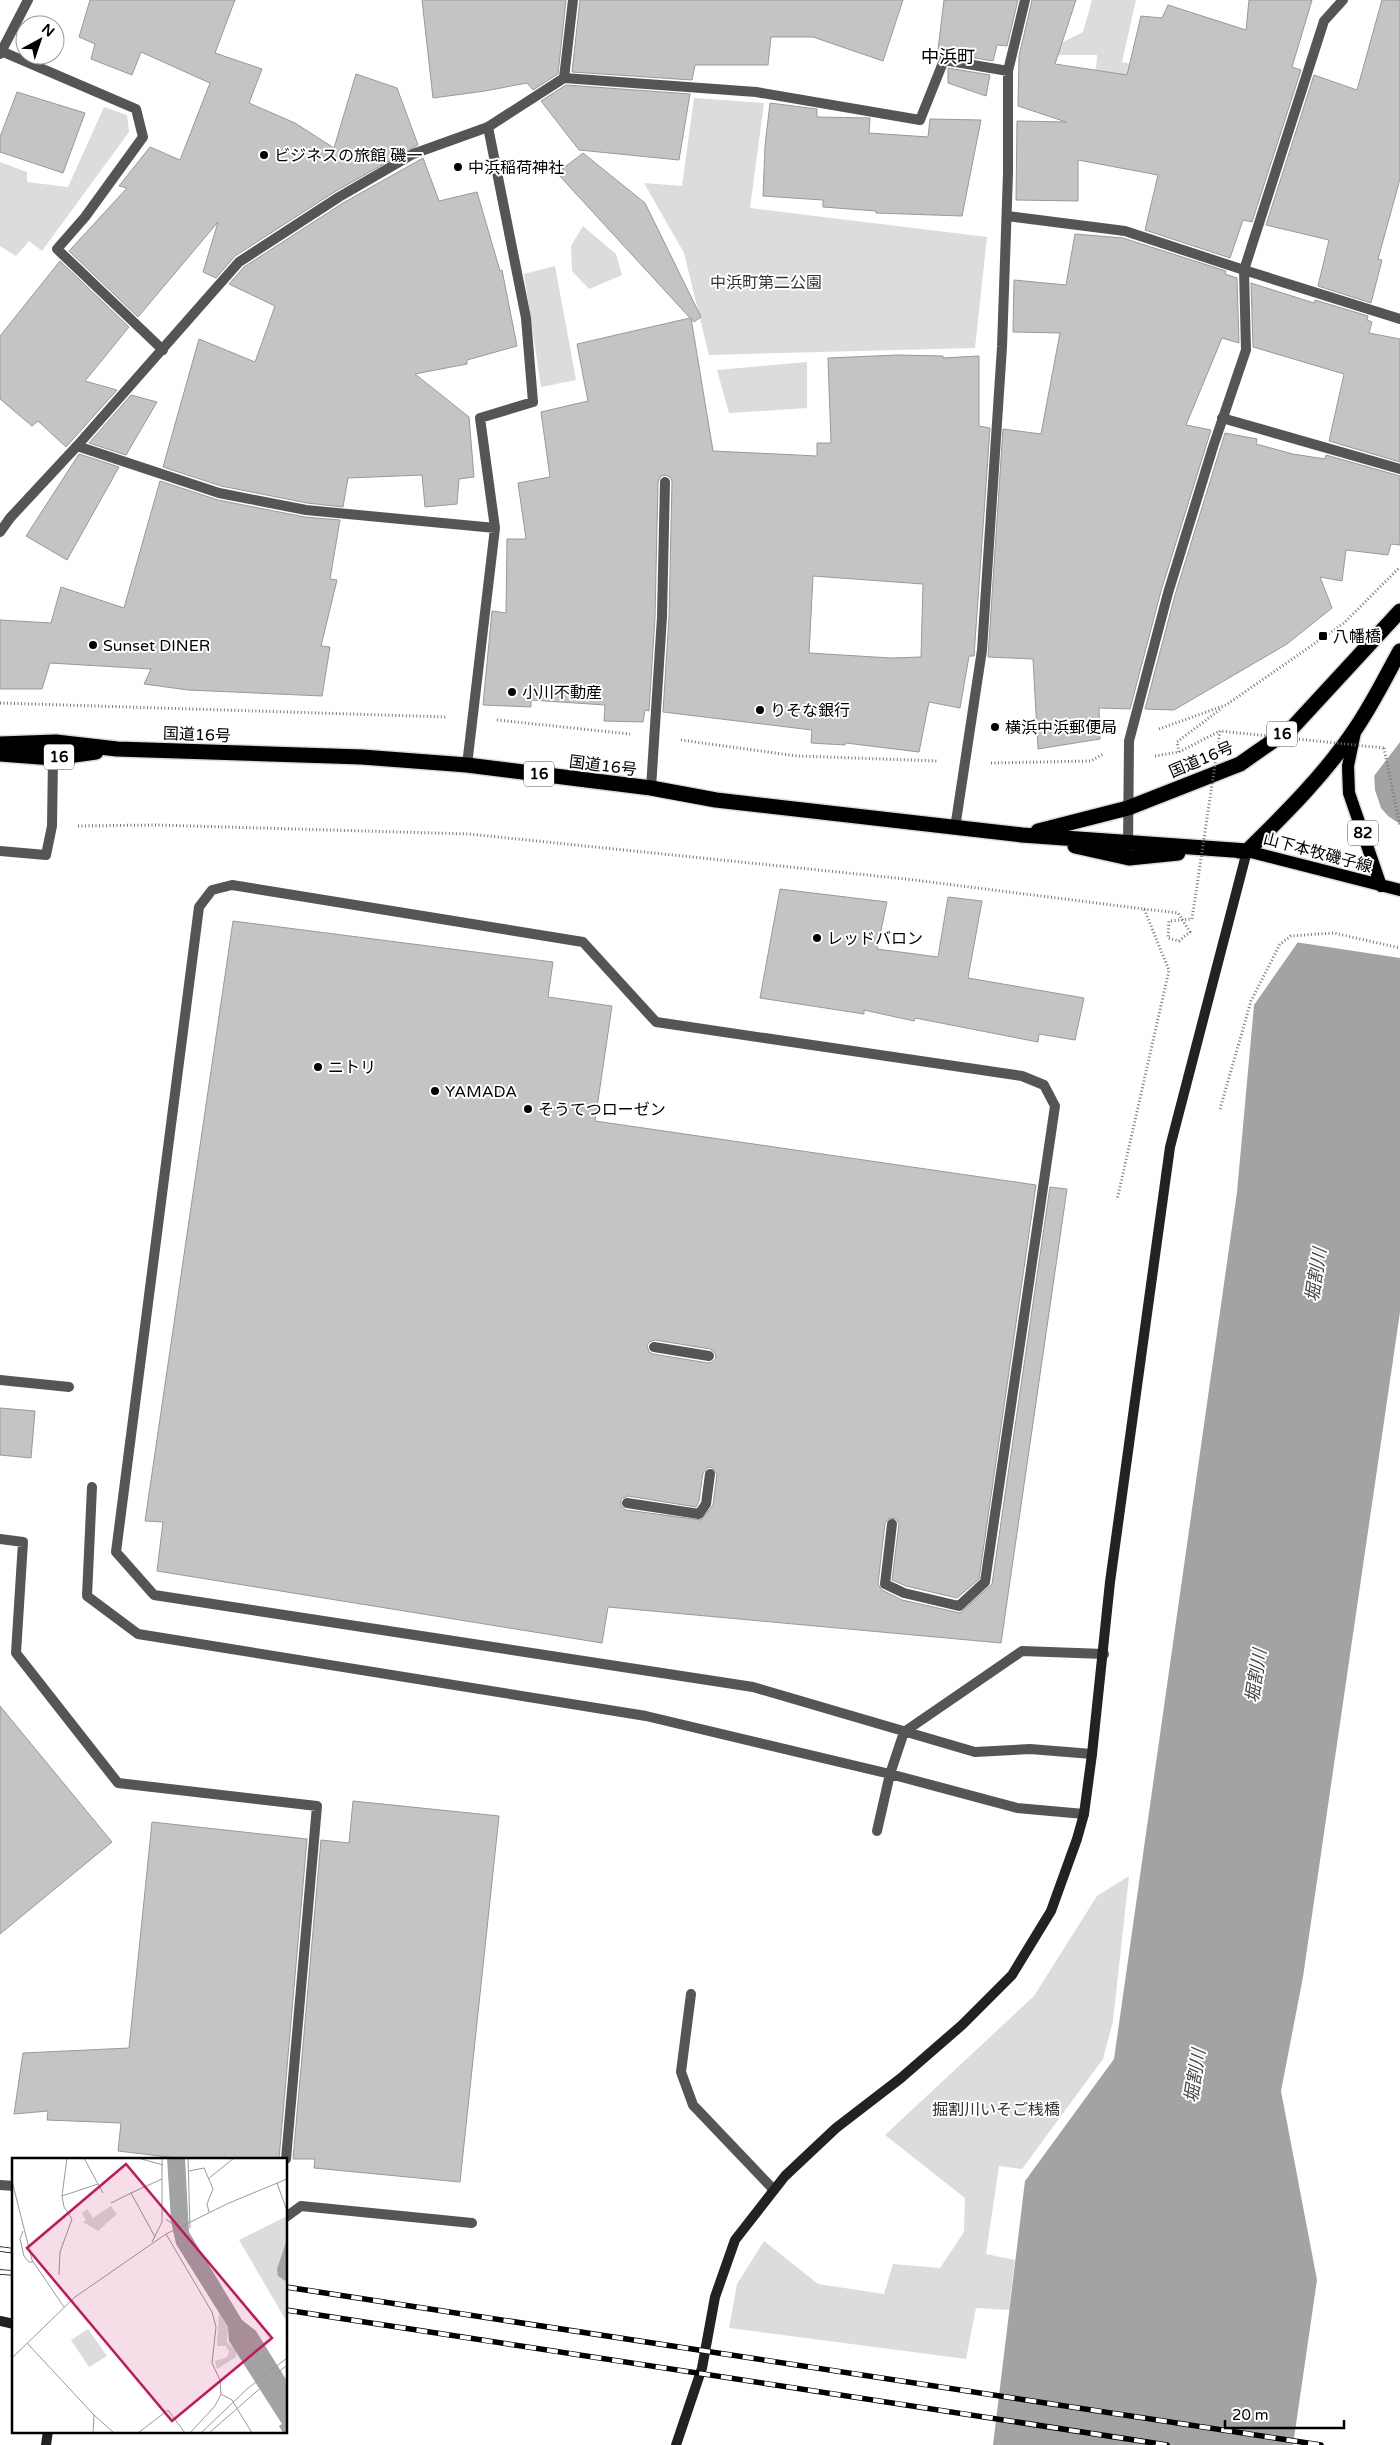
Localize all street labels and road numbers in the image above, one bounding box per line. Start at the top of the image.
road number: 16 [1267,722,1297,746]
street label: 国道16号 [163,724,231,746]
street label: 国道16号 [1166,737,1237,782]
road number: 16 [44,744,74,770]
street label: 国道16号 [568,752,638,780]
road number: 16 [524,762,554,786]
road number: 82 [1348,820,1378,846]
street label: 山下本牧磯子線 [1261,829,1374,877]

